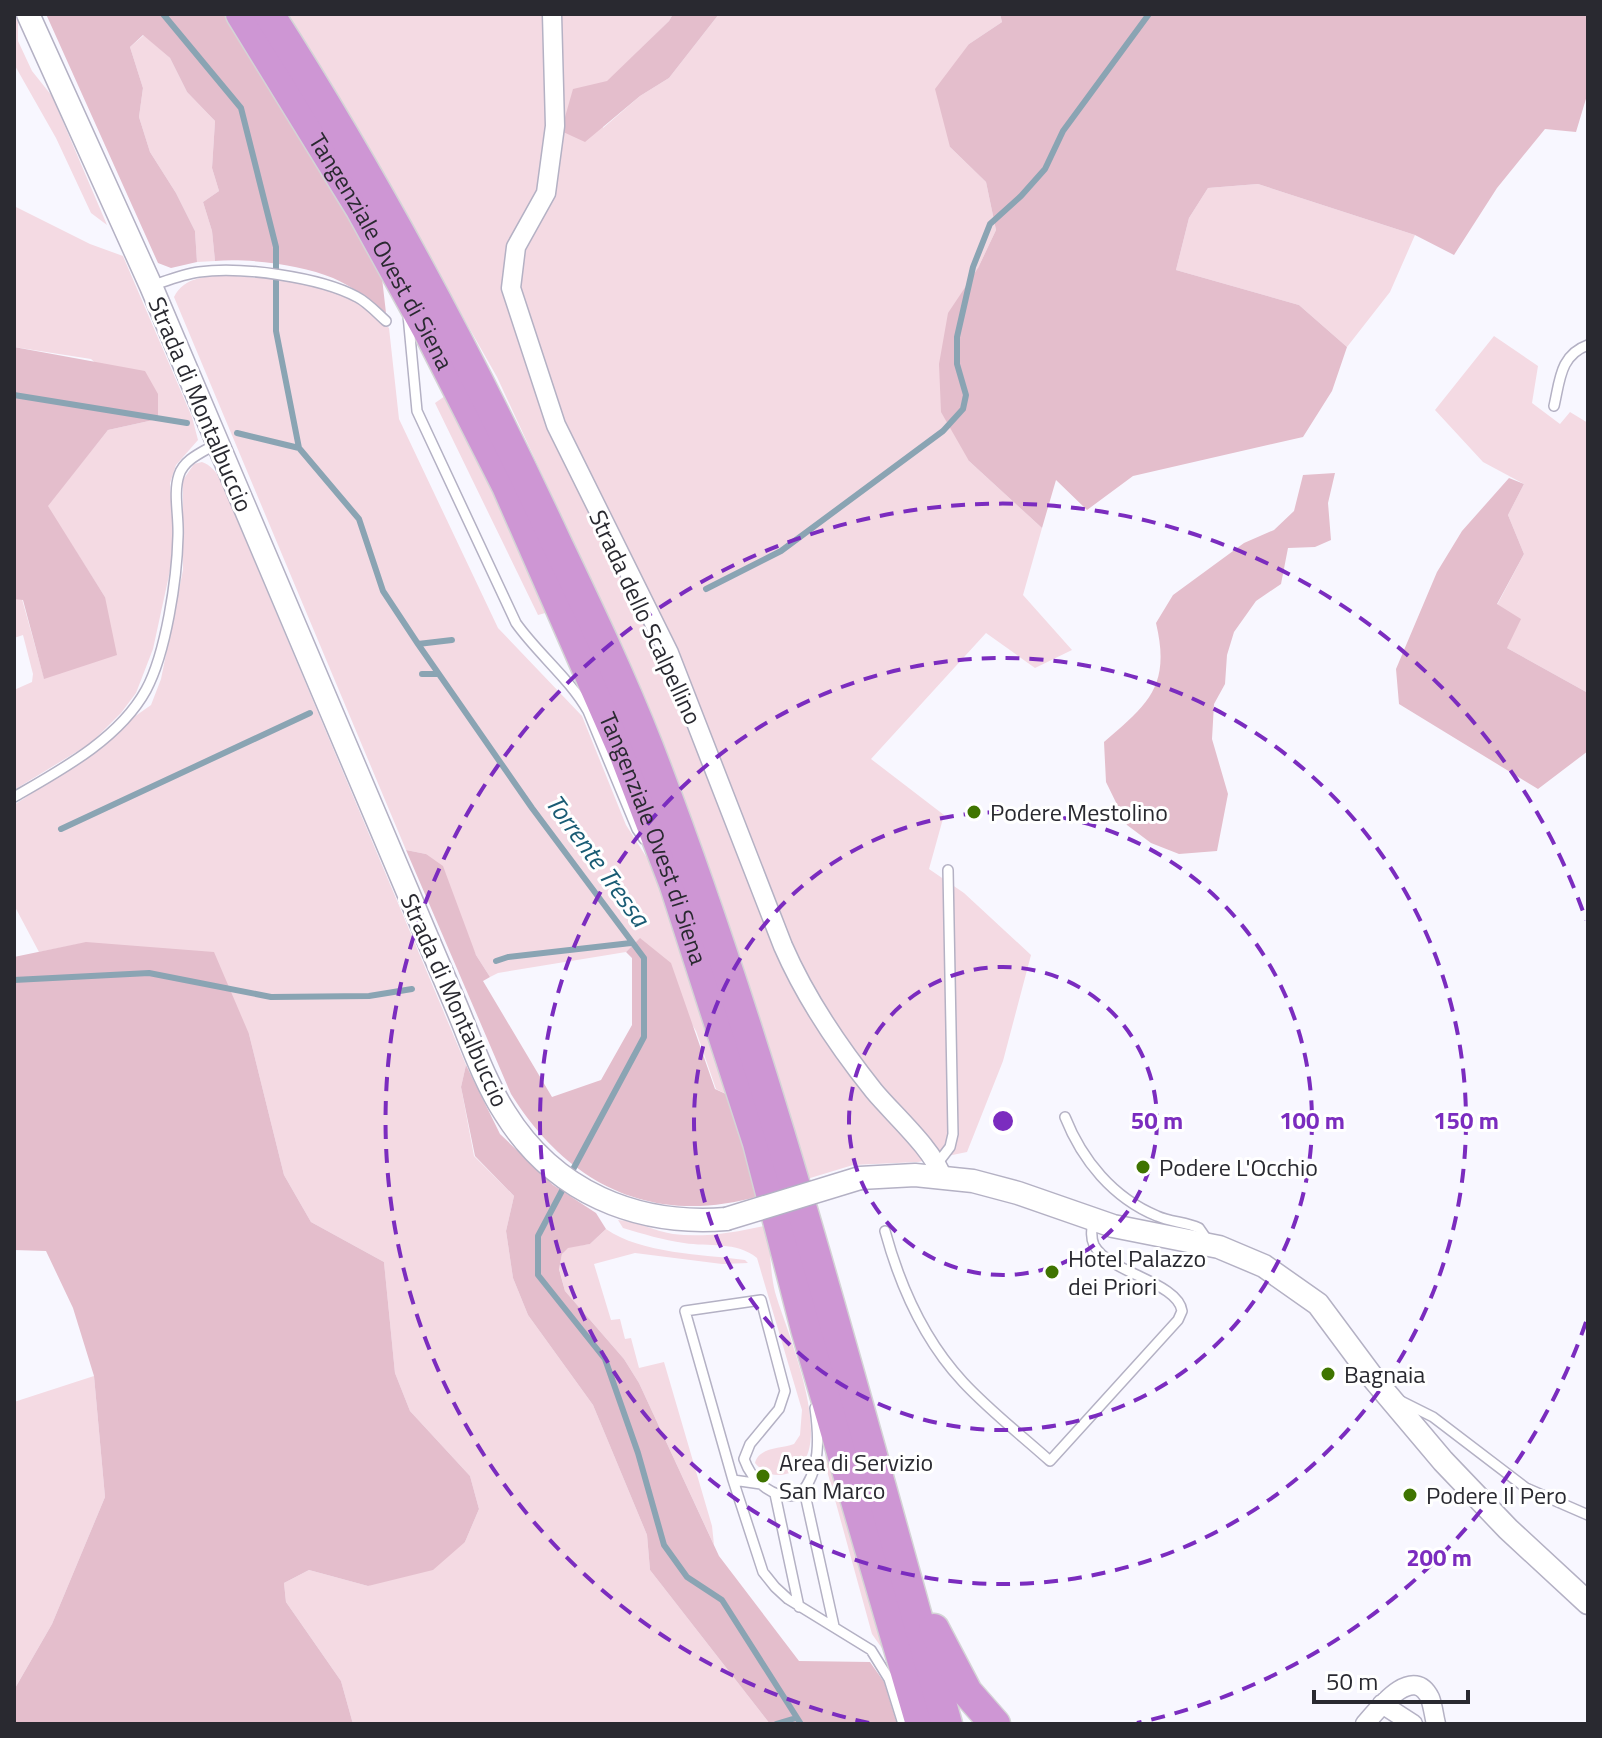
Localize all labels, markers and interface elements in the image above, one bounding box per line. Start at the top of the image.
street label: Tangenziale Ovest di Siena [300,126,463,376]
street label: Strada di Montalbuccio [139,291,263,517]
street label: Strada dello Scalpellino [580,504,712,730]
street label: Tangenziale Ovest di Siena [590,706,717,969]
water label: Torrente Tressa [537,786,661,936]
place label: Podere Mestolino [990,794,1168,830]
marker: Podere Mestolino [965,803,983,821]
street label: Strada di Montalbuccio [392,887,518,1113]
text: 50 m [1131,1102,1183,1138]
text: 100 m [1279,1102,1345,1138]
text: 150 m [1433,1102,1499,1138]
centre of rings [989,1107,1017,1135]
place label: Podere L'Occhio [1159,1149,1318,1185]
marker: Podere L'Occhio [1134,1158,1152,1176]
place label: Hotel Palazzo dei Priori [1068,1240,1206,1304]
marker: Hotel Palazzo dei Priori [1043,1263,1061,1281]
place label: Bagnaia [1344,1356,1425,1392]
marker: Bagnaia [1319,1365,1337,1383]
place label: Area di Servizio San Marco [779,1444,933,1508]
marker: Area di Servizio San Marco [754,1467,772,1485]
place label: Podere Il Pero [1426,1477,1567,1513]
marker: Podere Il Pero [1401,1486,1419,1504]
text: 200 m [1406,1539,1472,1575]
scale bar [1314,1654,1468,1704]
text: 50 m [1326,1663,1378,1699]

